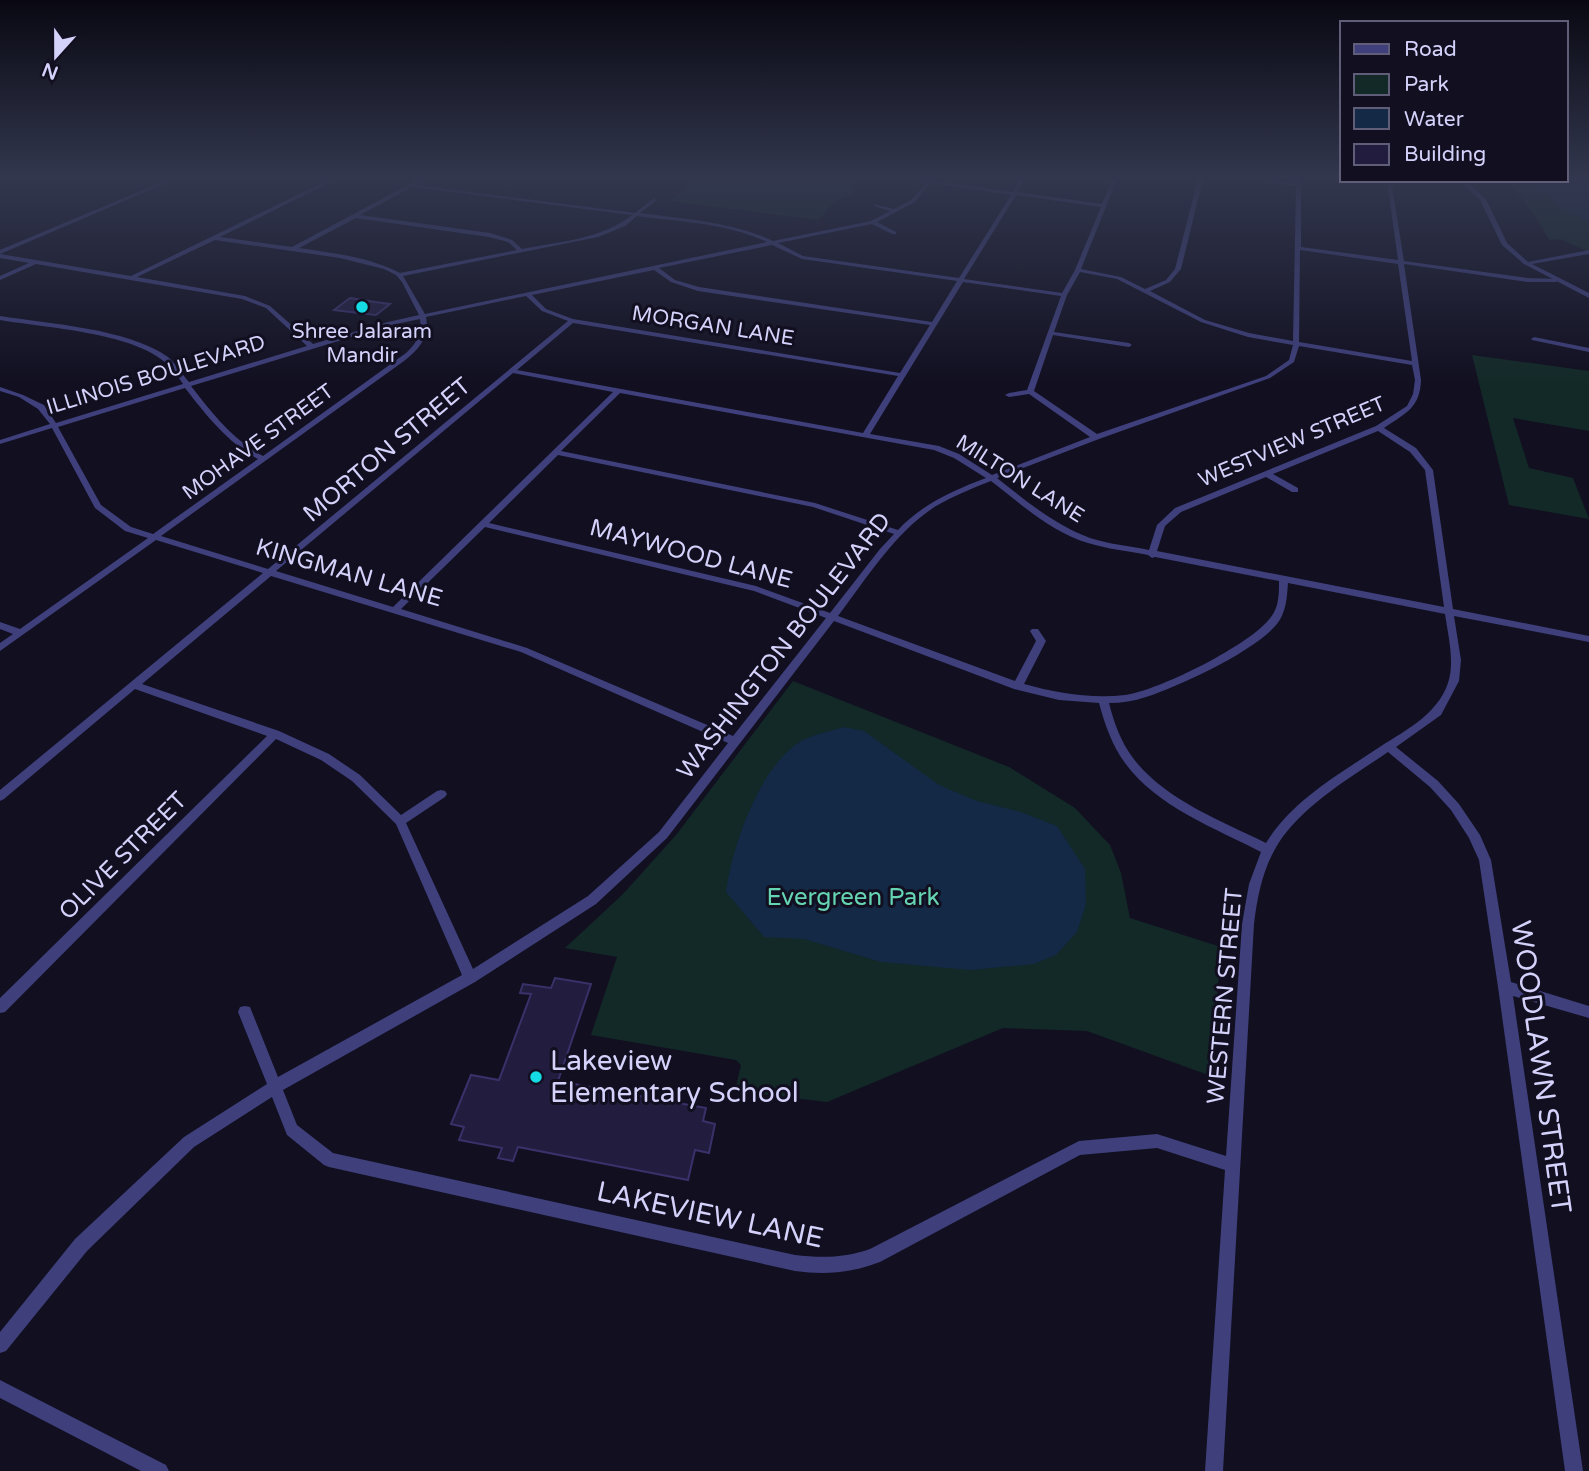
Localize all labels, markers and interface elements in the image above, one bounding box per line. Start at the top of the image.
north arrow [21,21,91,91]
legend [1340,21,1568,182]
text: Road [1404,37,1457,62]
text: N [39,58,61,84]
text: Park [1404,72,1449,97]
text: Water [1404,107,1464,132]
text: Building [1404,142,1486,167]
marker: Shree Jalaram Mandir [354,299,370,315]
street label: MORGAN LANE [630,301,796,351]
place label: Shree Jalaram Mandir [292,319,432,368]
street label: ILLINOIS BOULEVARD [44,330,268,420]
street label: MORTON STREET [297,371,477,528]
street label: MOHAVE STREET [177,379,339,505]
street label: WESTVIEW STREET [1195,391,1389,493]
street label: MILTON LANE [951,430,1089,528]
street label: WASHINGTON BOULEVARD [671,507,897,785]
street label: MAYWOOD LANE [587,513,795,595]
street label: KINGMAN LANE [252,532,446,614]
street label: OLIVE STREET [53,786,193,926]
park label: Evergreen Park [766,883,940,912]
street label: WESTERN STREET [1201,886,1249,1105]
street label: WOODLAWN STREET [1504,918,1578,1216]
place label: Lakeview Elementary School [550,1044,799,1110]
marker: Lakeview Elementary School [528,1069,544,1085]
street label: LAKEVIEW LANE [594,1174,826,1256]

